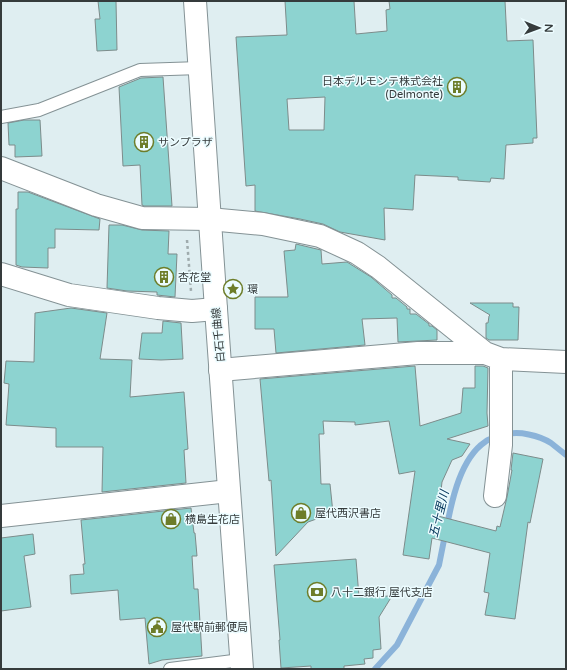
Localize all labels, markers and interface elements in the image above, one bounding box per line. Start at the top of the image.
north arrow [519,8,559,48]
text: N [542,24,555,33]
place label: 日本デルモンテ株式会社 (Delmonte) [322,75,443,101]
building icon: 日本デルモンテ株式会社 (Delmonte) [446,76,468,98]
building icon: サンプラザ [133,131,155,153]
place label: サンプラザ [158,136,213,149]
building icon: 杏花堂 [153,266,175,288]
place label: 杏花堂 [178,271,211,284]
place icon: 環 [222,278,244,300]
place label: 環 [247,283,258,296]
street label: 白石千曲線 [210,307,227,363]
water label: 五十里川 [426,487,452,539]
shop icon: 屋代西沢書店 [290,502,312,524]
place label: 屋代西沢書店 [315,507,381,520]
shop icon: 横島生花店 [160,508,182,530]
place label: 横島生花店 [185,513,240,526]
bank icon: 八十二銀行 屋代支店 [306,581,328,603]
place label: 八十二銀行 屋代支店 [331,586,433,599]
public building icon: 屋代駅前郵便局 [146,616,168,638]
place label: 屋代駅前郵便局 [171,621,248,634]

